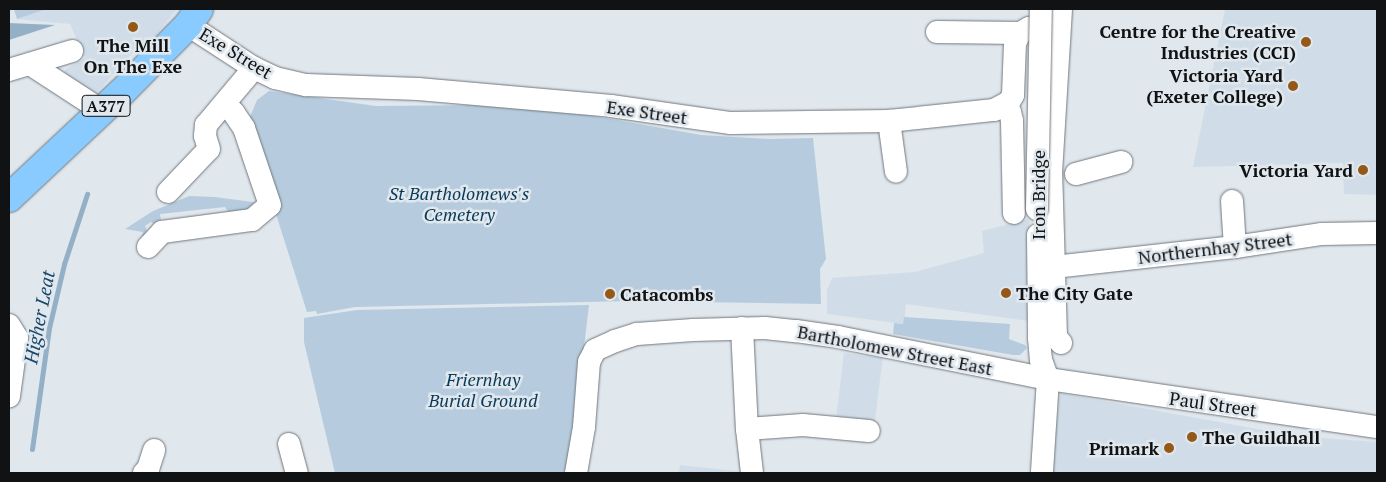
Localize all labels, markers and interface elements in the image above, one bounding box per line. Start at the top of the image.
marker: The Mill On The Exe [127,21,139,33]
place label: Centre for the Creative Industries (CCI) [1100,21,1296,64]
street label: Exe Street [196,23,276,83]
place label: The Mill On The Exe [84,35,182,78]
marker: Centre for the Creative Industries (CCI) [1300,36,1312,48]
place label: Victoria Yard (Exeter College) [1146,65,1283,108]
marker: Victoria Yard (Exeter College) [1287,80,1299,92]
road number: A377 [81,92,131,120]
street label: Exe Street [605,96,689,128]
street label: Iron Bridge [1027,150,1049,240]
place label: Victoria Yard [1239,159,1353,181]
marker: Victoria Yard [1357,164,1369,176]
park label: St Bartholomews's Cemetery [389,183,529,225]
street label: Northernhay Street [1137,228,1293,268]
water label: Higher Leat [19,268,59,366]
place label: The City Gate [1016,282,1133,304]
place label: Catacombs [620,283,713,305]
marker: The City Gate [1000,287,1012,299]
marker: Catacombs [604,288,616,300]
street label: Bartholomew Street East [796,320,994,380]
park label: Friernhay Burial Ground [428,369,538,412]
street label: Paul Street [1168,387,1258,421]
place label: The Guildhall [1202,426,1320,448]
marker: The Guildhall [1186,431,1198,443]
place label: Primark [1089,437,1159,459]
marker: Primark [1163,442,1175,454]

